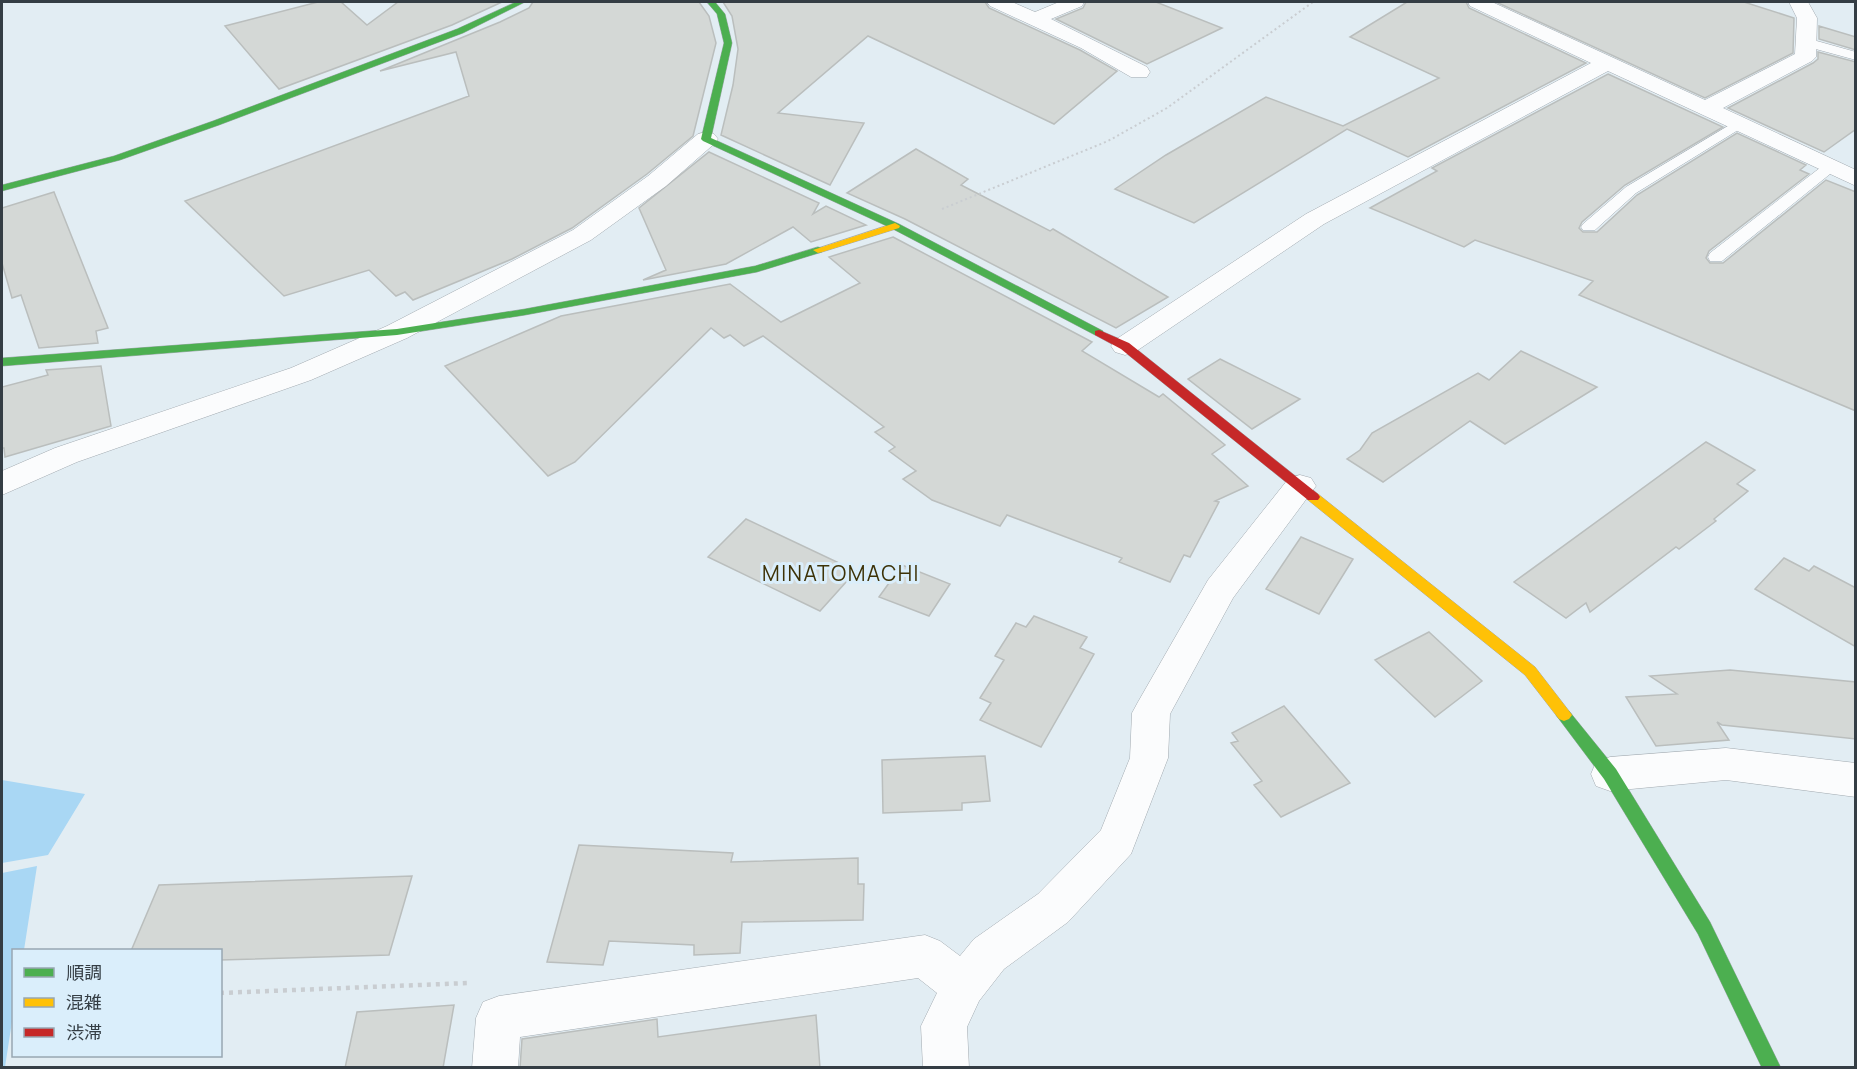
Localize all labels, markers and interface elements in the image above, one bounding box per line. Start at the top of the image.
district label: MINATOMACHI [762,559,920,587]
legend [12,949,222,1057]
text: 順調 [66,960,102,984]
text: 混雑 [66,990,102,1014]
text: 渋滞 [66,1020,102,1044]

